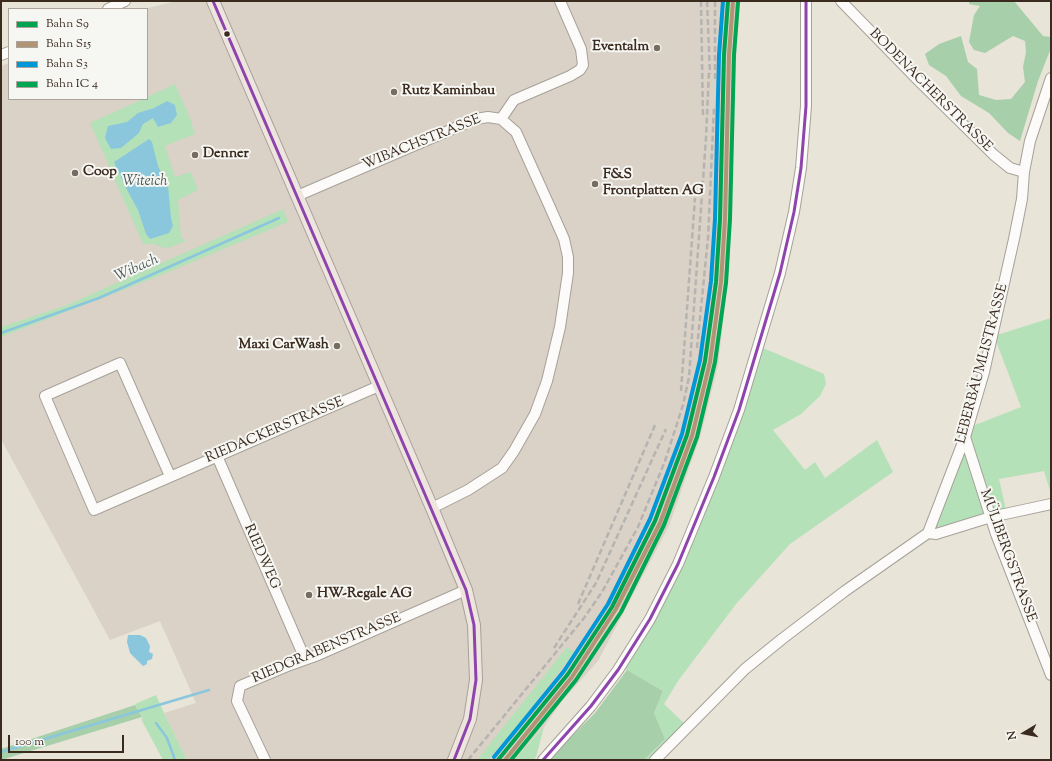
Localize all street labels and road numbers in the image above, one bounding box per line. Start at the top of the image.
street label: BODENACHERSTRASSE [865,26,995,156]
street label: WIBACHSTRASSE [360,112,484,174]
street label: LEBERBÄUMLISTRASSE [954,282,1012,446]
street label: RIEDACKERSTRASSE [203,394,347,468]
street label: MÜLIBERGSTRASSE [975,487,1039,625]
street label: RIEDWEG [239,522,283,592]
street label: RIEDGRABENSTRASSE [250,610,404,688]

